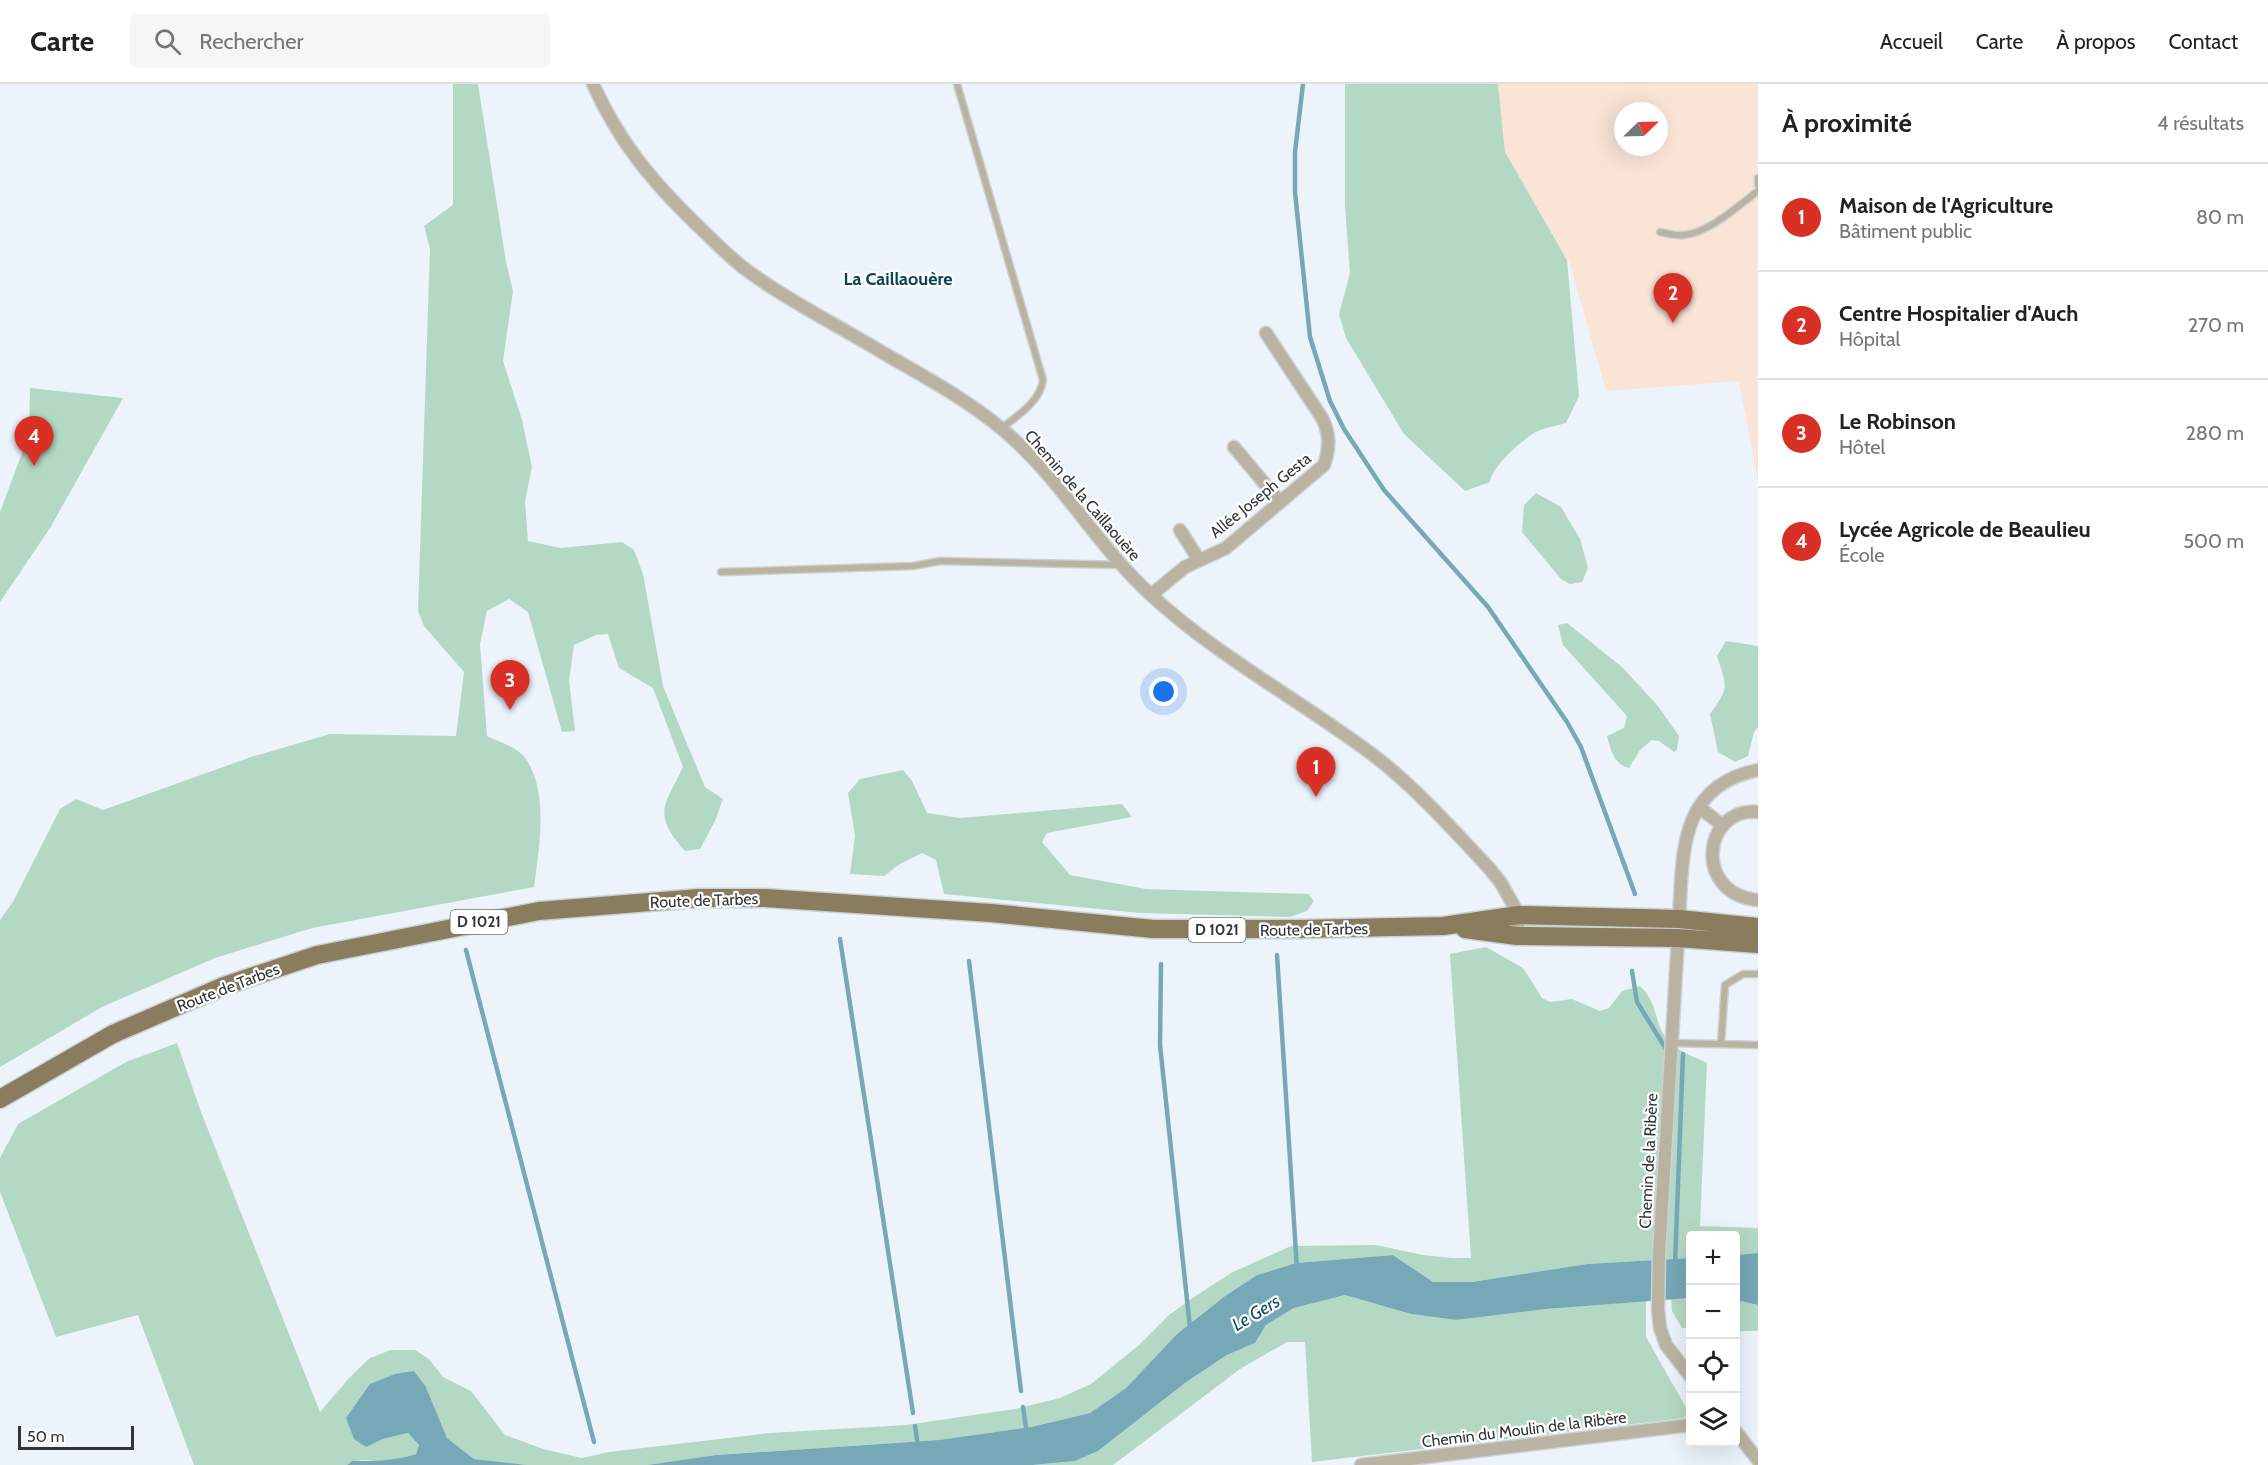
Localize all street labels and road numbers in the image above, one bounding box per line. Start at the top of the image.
street label: Chemin de la Caillaouère [1021,426,1145,565]
street label: Allée Joseph Gesta [1206,449,1315,542]
street label: Route de Tarbes [650,889,759,912]
road number: D 1021 [450,910,508,934]
road number: D 1021 [1188,918,1246,942]
street label: Route de Tarbes [1260,919,1369,940]
street label: Route de Tarbes [174,959,282,1016]
street label: Chemin de la Ribère [1635,1093,1662,1229]
street label: Chemin du Moulin de la Ribère [1421,1408,1627,1451]

